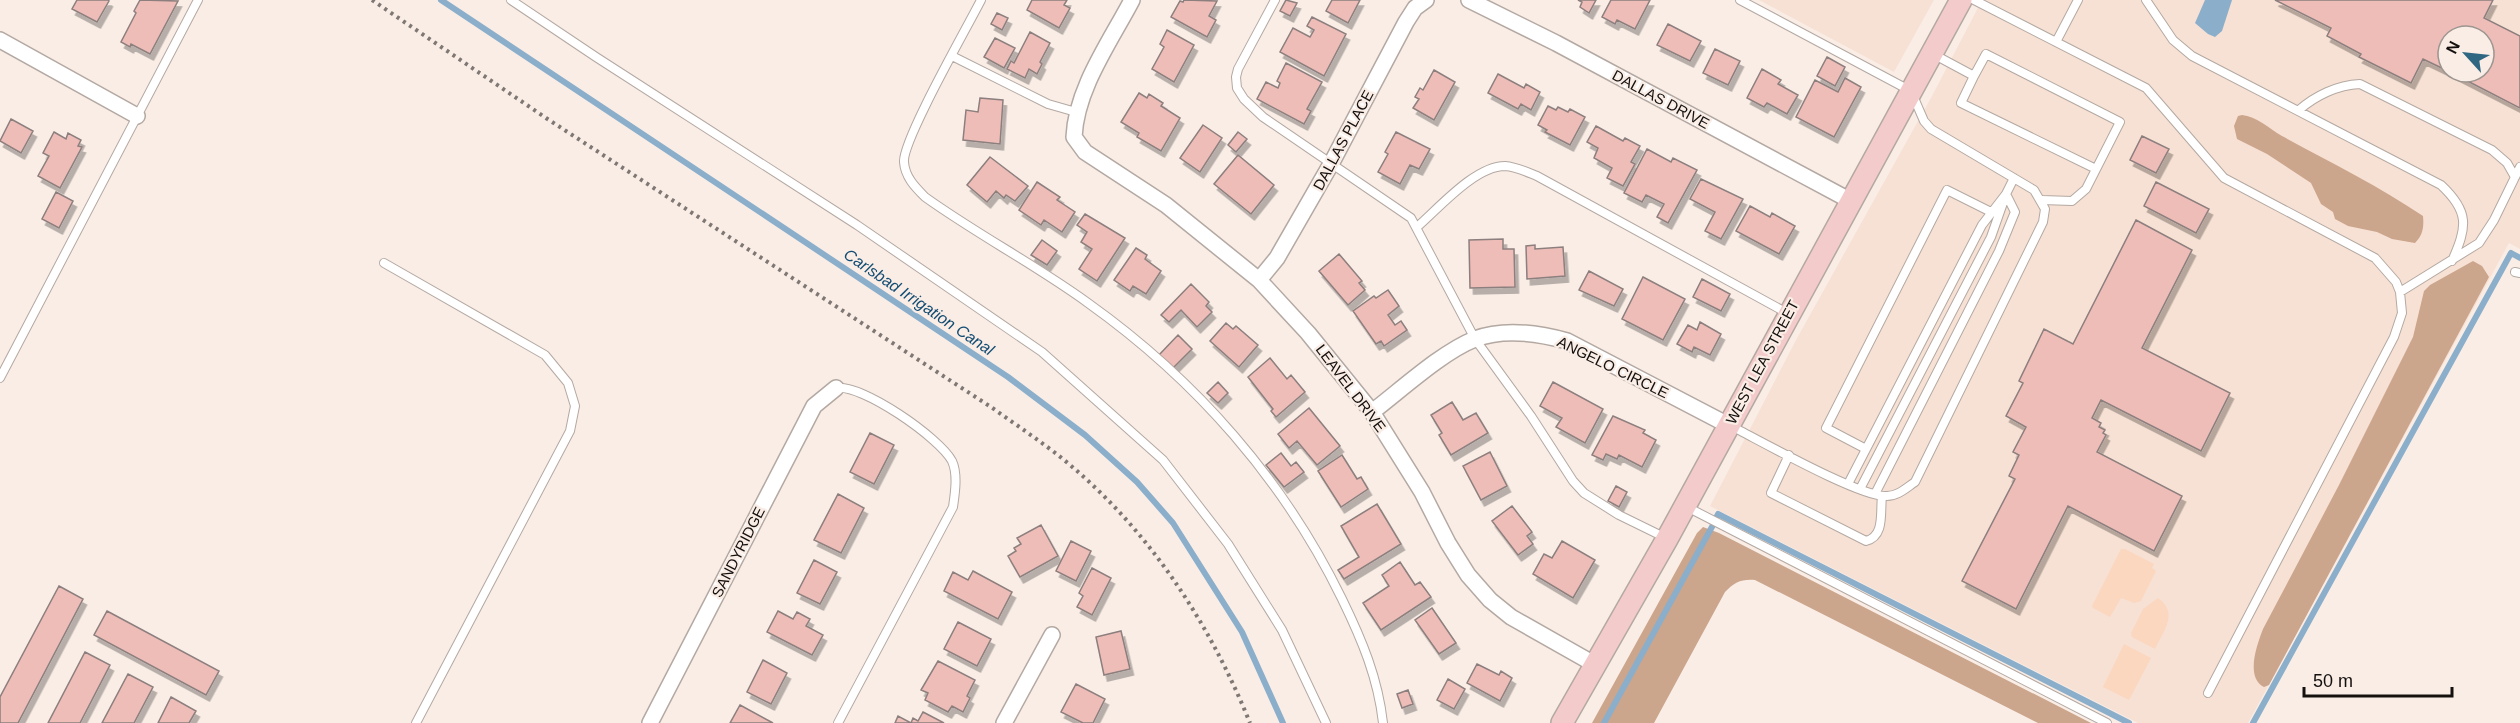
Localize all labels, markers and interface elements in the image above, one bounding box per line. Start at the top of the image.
north arrow [2436,24,2496,84]
text: N [2443,38,2463,56]
street label: DALLAS DRIVE [1610,66,1712,132]
street label: DALLAS PLACE [1309,87,1377,193]
water label: Carlsbad Irrigation Canal [841,245,997,359]
street label: WEST LEA STREET [1722,297,1802,427]
street label: ANGELO CIRCLE [1555,333,1671,401]
street label: LEAVEL DRIVE [1313,341,1389,435]
street label: SANDYRIDGE [708,504,768,600]
scale bar [2304,660,2452,698]
text: 50 m [2313,671,2353,691]

